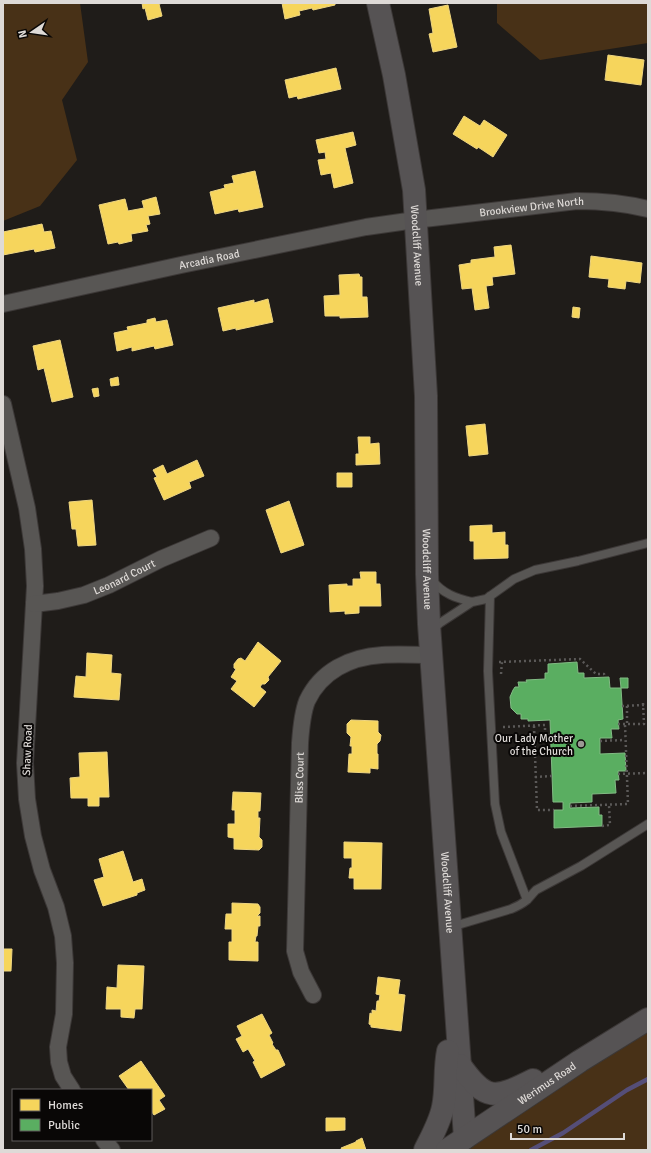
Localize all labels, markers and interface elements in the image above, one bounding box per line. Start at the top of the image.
north arrow [12,12,52,52]
text: N [16,29,30,39]
street label: Brookview Drive North [479,195,584,219]
street label: Woodcliff Avenue [408,204,426,287]
street label: Arcadia Road [178,247,241,272]
street label: Woodcliff Avenue [420,528,434,610]
street label: Leonard Court [92,557,158,598]
street label: Shaw Road [20,724,35,776]
place label: Our Lady Mother of the Church [495,732,573,758]
marker: Our Lady Mother of the Church [576,739,586,749]
street label: Bliss Court [293,752,307,804]
street label: Woodcliff Avenue [438,851,457,934]
street label: Werimus Road [515,1059,579,1108]
legend [12,1089,152,1141]
text: Homes [48,1098,83,1113]
scale bar [511,1115,624,1141]
text: Public [48,1118,80,1133]
text: 50 m [517,1122,542,1137]

